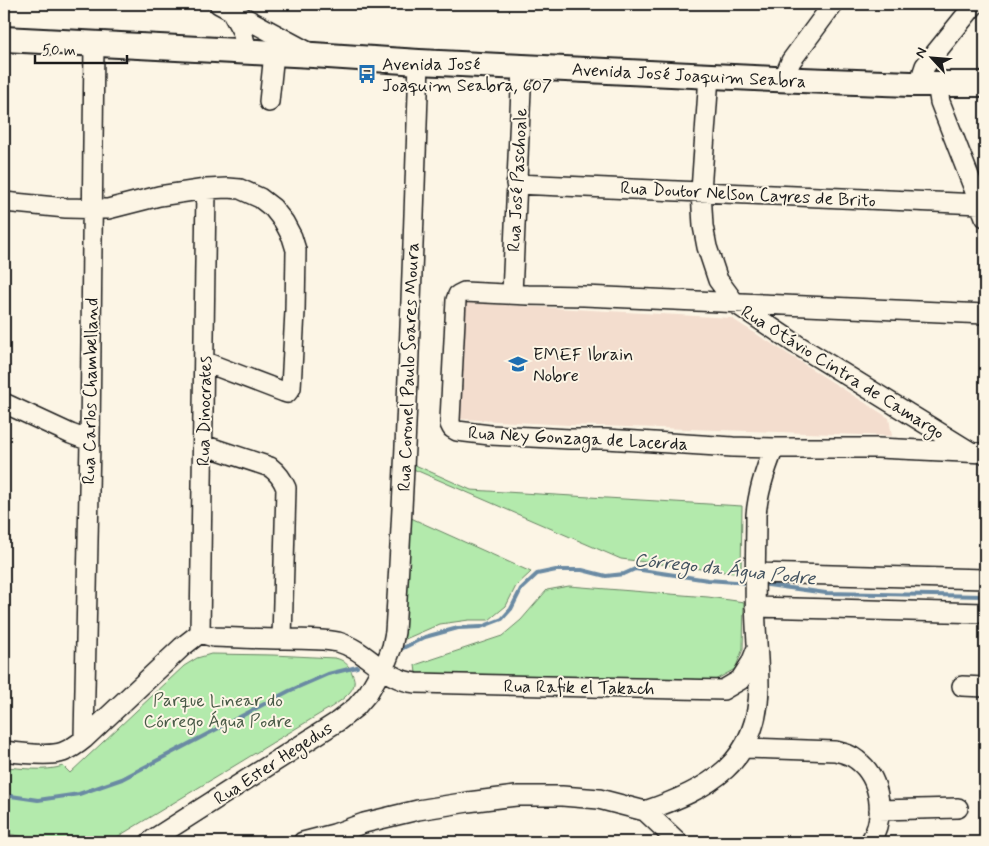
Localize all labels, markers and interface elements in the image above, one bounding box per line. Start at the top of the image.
scale bar [35,32,128,64]
north arrow [906,32,956,82]
text: 50 m [42,41,76,61]
text: N [911,45,931,61]
place label: Avenida José Joaquim Seabra, 607 [382,53,552,98]
street label: Avenida José Joaquim Seabra [571,58,807,94]
bus stop icon: Avenida José Joaquim Seabra, 607 [356,63,378,85]
street label: Rua José Paschoale [502,107,534,253]
street label: Rua Doutor Nelson Cayres de Brito [620,176,876,214]
street label: Rua Coronel Paulo Soares Moura [393,242,425,492]
street label: Rua Carlos Chambelland [77,297,105,485]
street label: Rua Otávio Cintra de Camargo [736,300,949,446]
place label: EMEF Ibrain Nobre [533,343,633,388]
school or university icon: EMEF Ibrain Nobre [507,353,529,375]
street label: Rua Dinocrates [192,356,218,466]
street label: Rua Ney Gonzaga de Lacerda [467,421,689,458]
water label: Córrego da Água Podre [633,548,817,594]
street label: Rua Rafik el Takach [503,675,655,701]
park label: Parque Linear do Córrego Água Podre [144,689,293,735]
street label: Rua Ester Hegedus [210,716,338,812]

